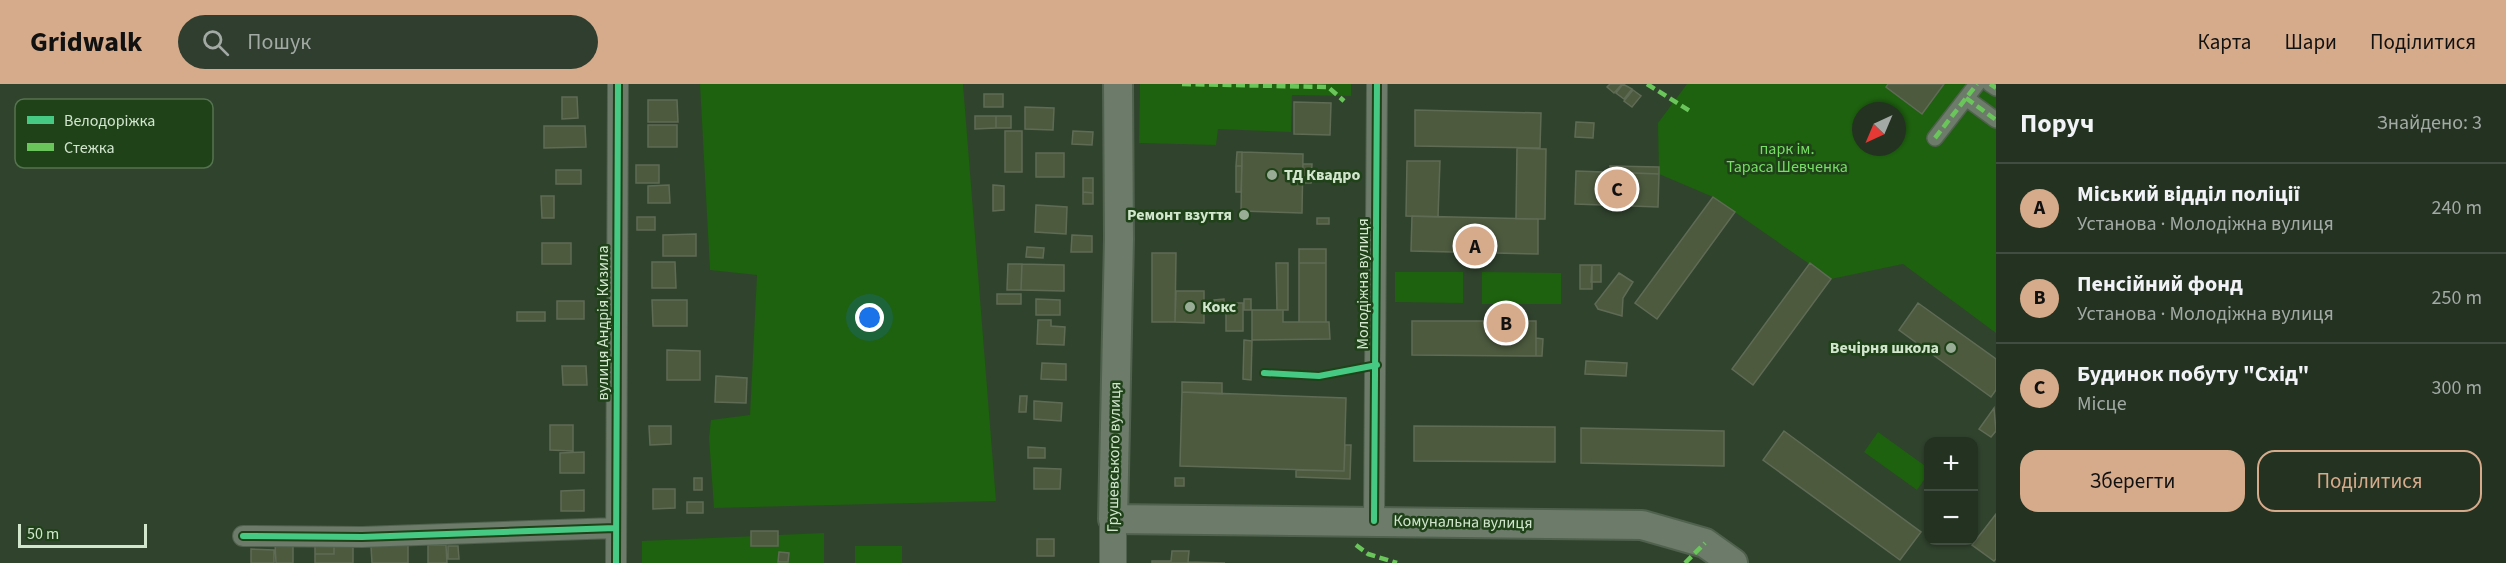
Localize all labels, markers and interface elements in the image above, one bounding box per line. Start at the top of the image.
search box [178,15,598,69]
text: Gridwalk [30,22,142,62]
icon: search [199,26,232,59]
text: Пошук [247,26,311,58]
text: Карта [2198,27,2251,57]
text: Шари [2284,27,2337,57]
text: Поділитися [2370,27,2476,57]
legend [15,99,213,168]
north arrow [1852,102,1906,156]
text: Поруч [2020,105,2094,142]
text: Знайдено: 3 [2377,109,2482,137]
text: Велодоріжка [64,110,155,132]
text: Стежка [64,137,115,159]
park label: парк ім. Тараса Шевченка [1726,138,1848,178]
place label: ТД Квадро [1284,164,1360,186]
pin: C [1598,166,1636,212]
marker: ТД Квадро [1265,168,1279,182]
text: Міський відділ поліції [2077,178,2300,210]
text: A [2034,194,2045,222]
text: 240 m [2432,194,2482,222]
place label: Ремонт взуття [1127,204,1232,226]
marker: Ремонт взуття [1237,208,1251,222]
text: Установа · Молодіжна вулиця [2077,210,2334,238]
street label: Молодіжна вулиця [1352,218,1374,350]
pin: A [1456,224,1494,268]
street label: вулиця Андрія Кизила [592,245,614,401]
text: Пенсійний фонд [2077,268,2243,300]
text: B [2033,284,2046,312]
text: 250 m [2432,284,2482,312]
place label: Кокс [1202,296,1237,318]
marker: Кокс [1183,300,1197,314]
pin: B [1486,300,1526,346]
text: Установа · Молодіжна вулиця [2077,300,2334,328]
your location [855,303,884,332]
place label: Вечірня школа [1830,337,1939,359]
marker: Вечірня школа [1944,341,1958,355]
text: Будинок побуту "Схід" [2077,358,2309,390]
text: C [2034,374,2045,402]
text: 300 m [2432,374,2482,402]
street label: Грушевського вулиця [1102,381,1126,533]
text: Місце [2077,390,2127,418]
map controls [1924,437,1978,545]
button: + [1924,437,1978,491]
button: Зберегти [2020,450,2245,512]
button: Поділитися [2257,450,2482,512]
button: − [1924,491,1978,545]
street label: Комунальна вулиця [1393,510,1533,534]
scale bar [18,521,147,548]
text: 50 m [27,523,59,545]

